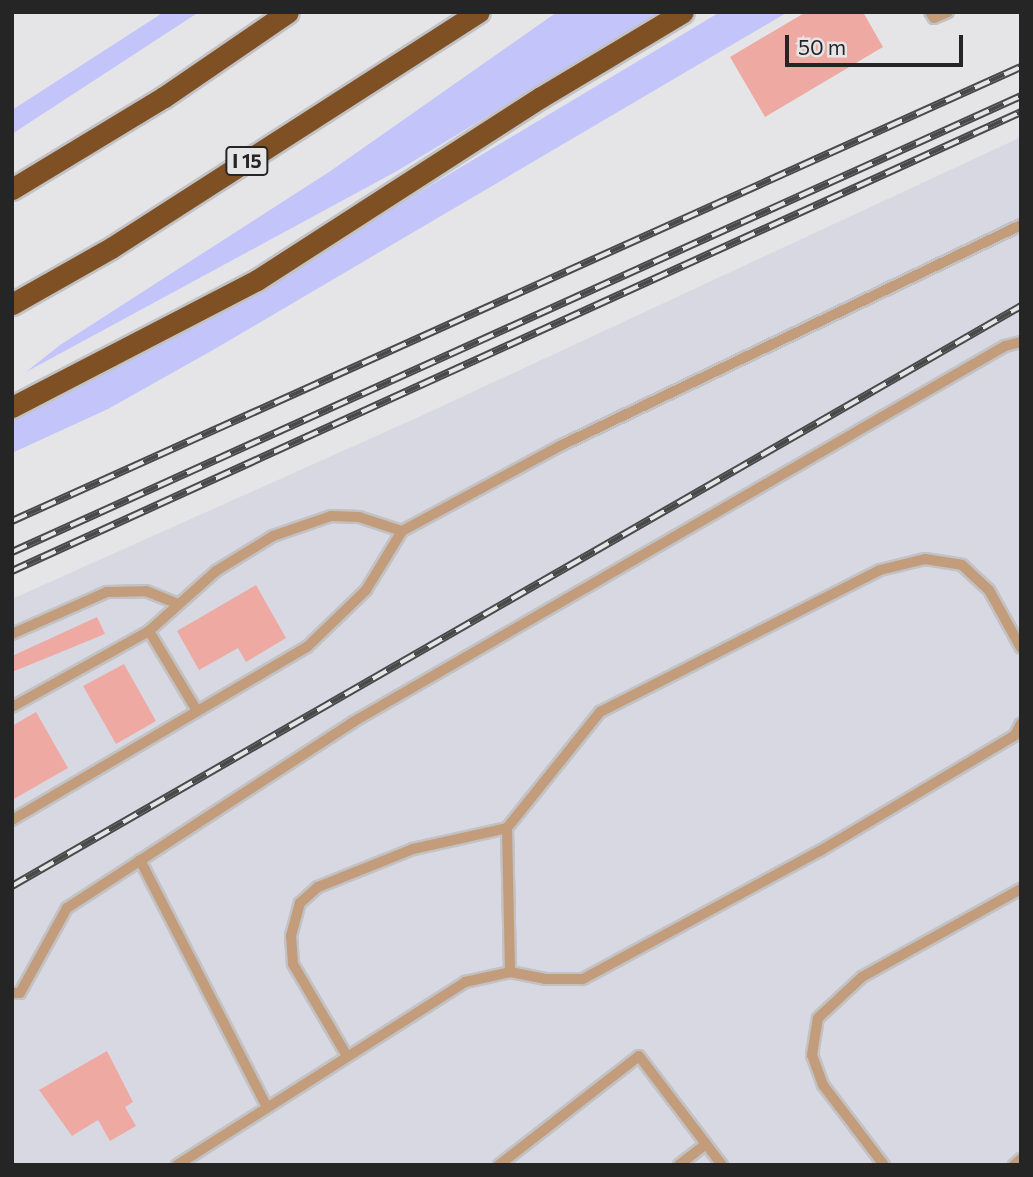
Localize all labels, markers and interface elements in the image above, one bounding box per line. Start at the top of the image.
scale bar [788,21,967,65]
text: 50 m [798,34,846,59]
road number: I 15 [224,146,270,176]

